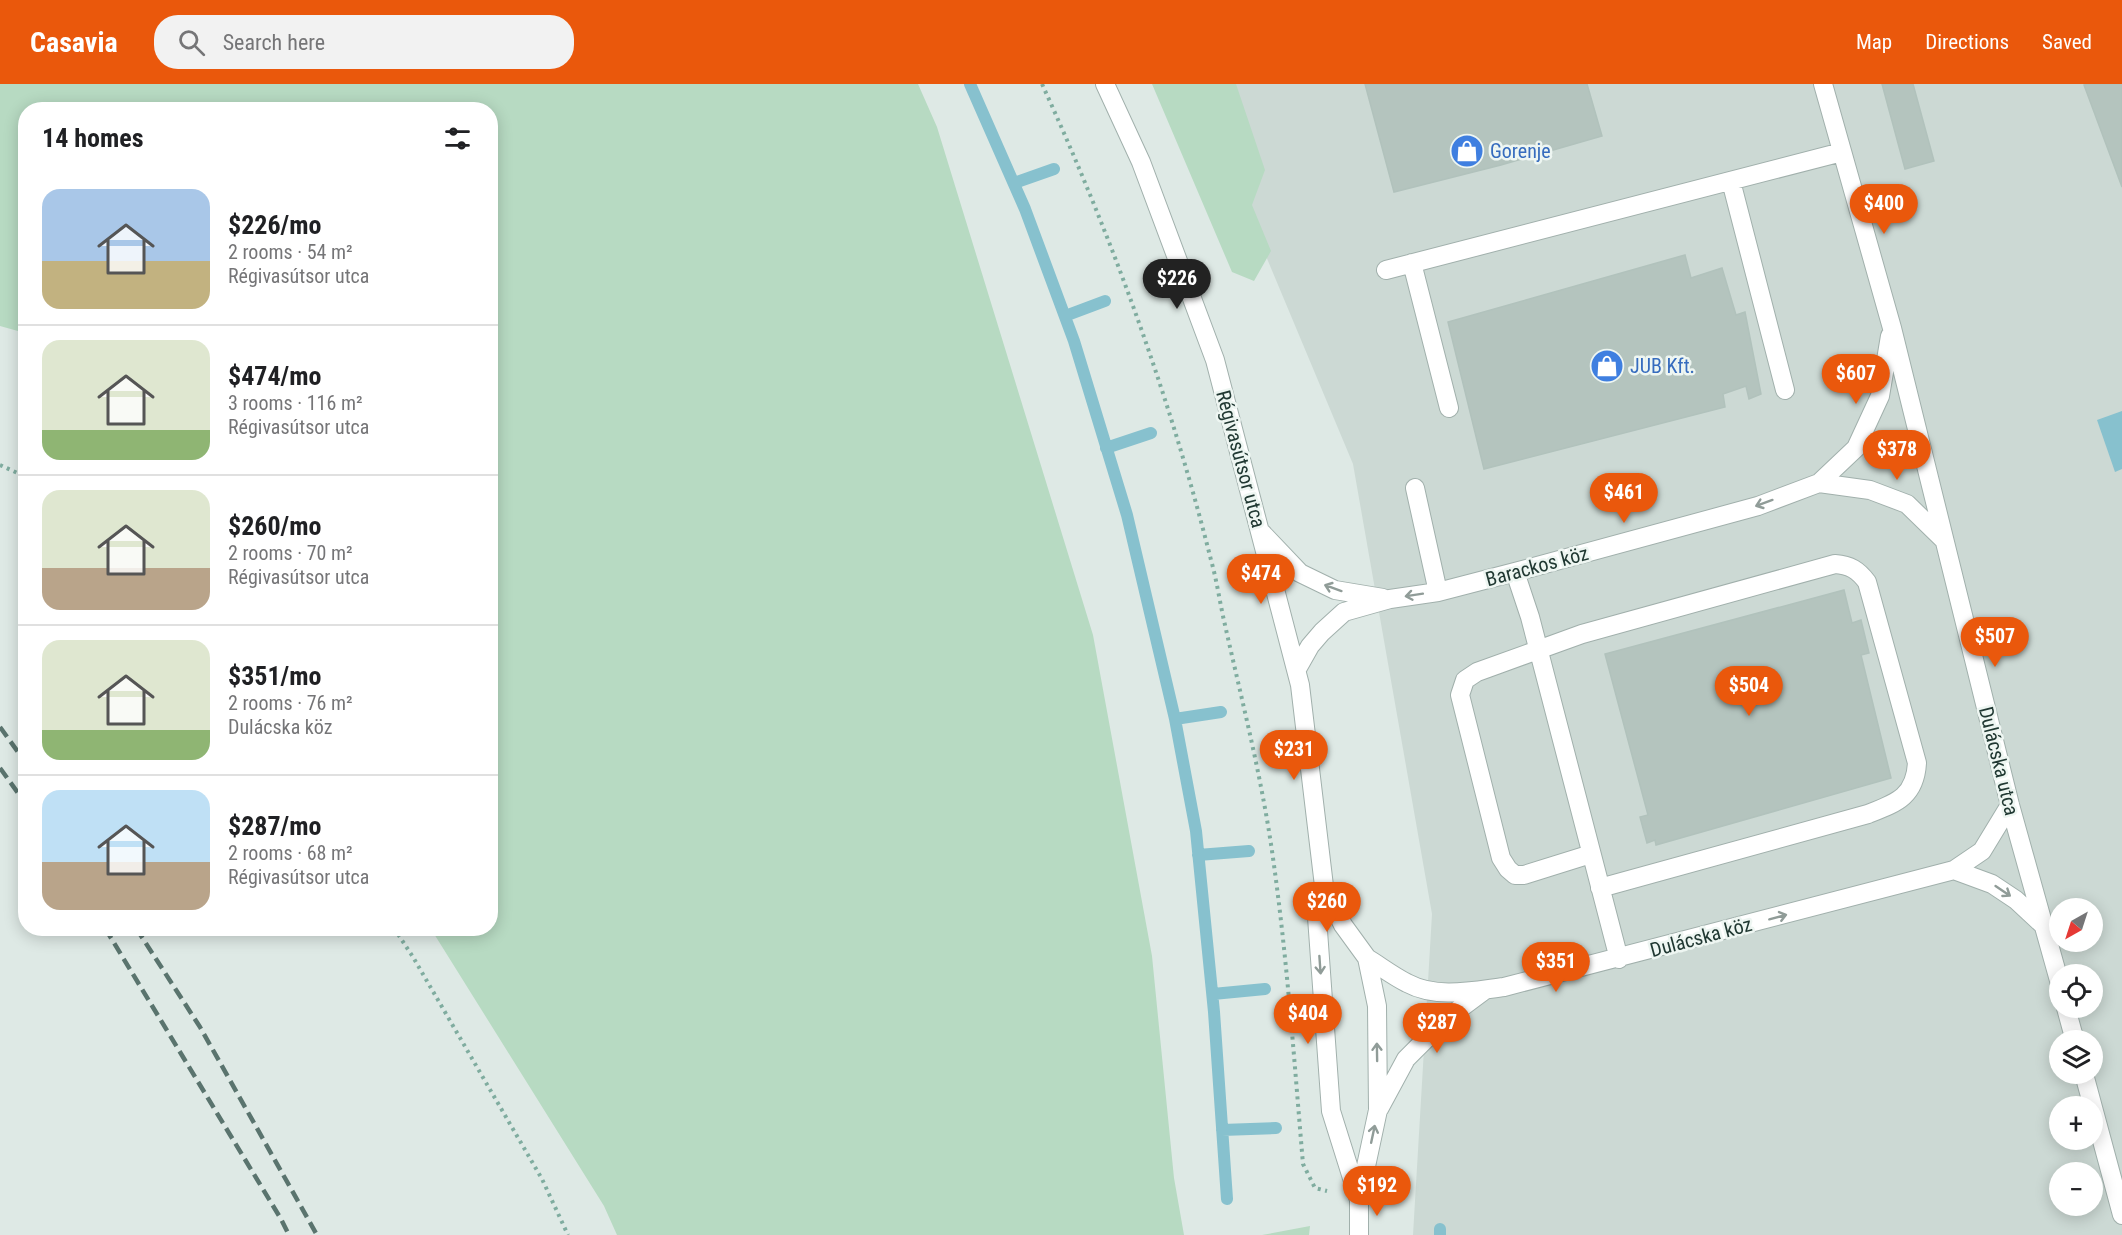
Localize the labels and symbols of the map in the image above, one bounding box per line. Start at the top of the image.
shop icon: Gorenje [1449,133,1485,169]
place label: Gorenje [1490,139,1551,163]
pin: $400 [1848,184,1920,235]
pin: $226 [1141,259,1213,310]
shop icon: JUB Kft. [1589,348,1625,384]
place label: JUB Kft. [1630,354,1695,378]
pin: $607 [1820,354,1892,405]
street label: Régivasútsor utca [1211,388,1271,530]
pin: $378 [1861,430,1933,481]
pin: $461 [1588,473,1660,524]
one-way arrow [1756,499,1774,510]
street label: Barackos köz [1483,541,1591,591]
pin: $474 [1225,554,1297,605]
one-way arrow [1324,582,1343,593]
one-way arrow [1405,590,1424,601]
pin: $507 [1959,617,2031,668]
pin: $504 [1713,666,1785,717]
street label: Dulácska utca [1974,704,2024,818]
pin: $231 [1258,730,1330,781]
pin: $260 [1291,882,1363,933]
one-way arrow [1995,885,2012,898]
north arrow [2049,898,2103,952]
one-way arrow [1768,911,1787,922]
street label: Dulácska köz [1647,912,1755,962]
pin: $351 [1520,942,1592,993]
one-way arrow [1315,954,1326,974]
pin: $404 [1272,994,1344,1045]
pin: $287 [1401,1003,1473,1054]
one-way arrow [1371,1042,1383,1062]
one-way arrow [1368,1125,1379,1144]
pin: $192 [1341,1166,1413,1217]

